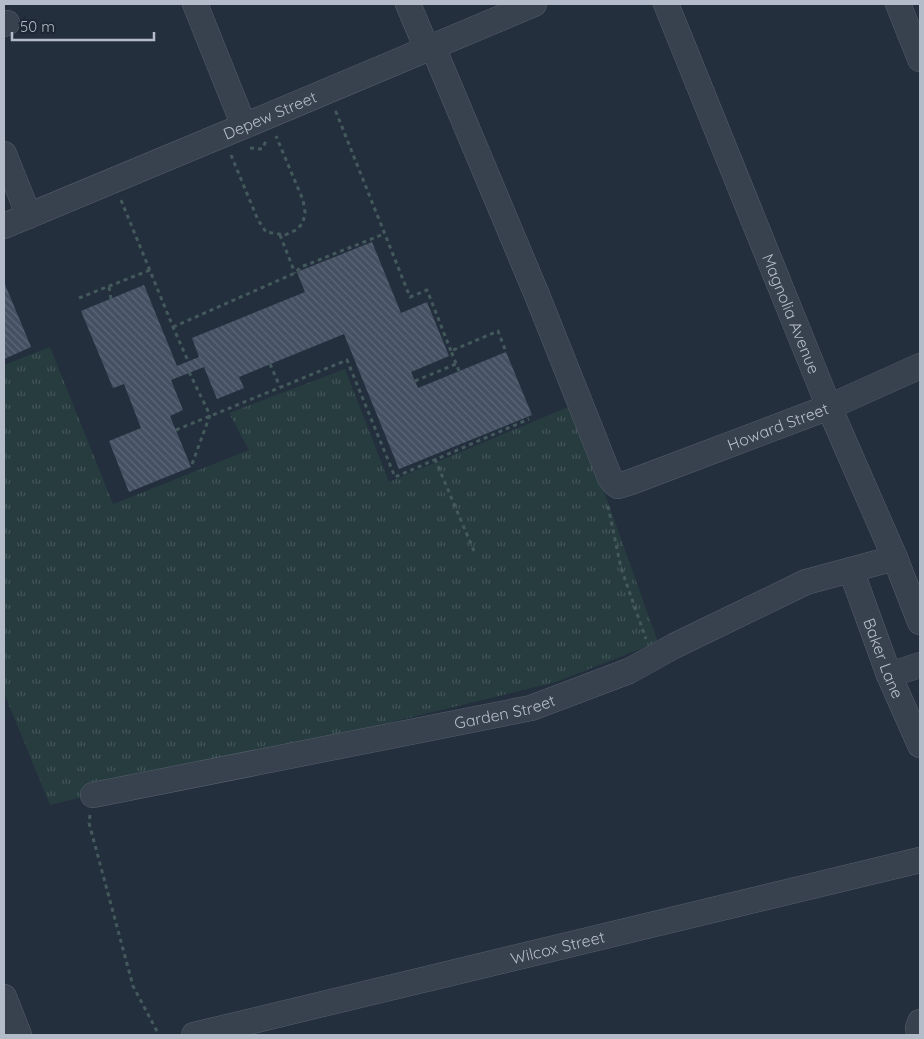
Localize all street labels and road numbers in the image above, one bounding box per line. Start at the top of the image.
street label: Depew Street [220,87,320,144]
street label: Magnolia Avenue [758,251,824,377]
street label: Howard Street [724,398,831,455]
street label: Baker Lane [859,615,908,702]
street label: Garden Street [452,690,558,733]
street label: Wilcox Street [509,926,607,968]

